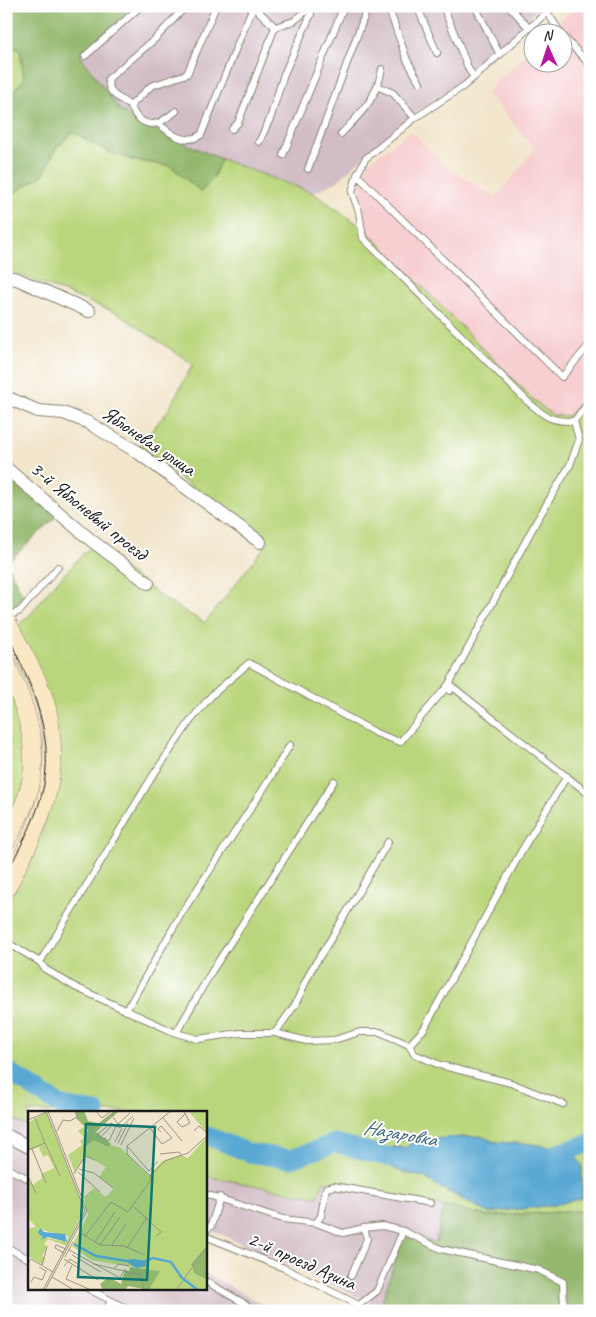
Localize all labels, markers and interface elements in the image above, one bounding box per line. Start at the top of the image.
north arrow [524,22,574,72]
text: N [543,27,554,44]
street label: Яблоневая улица [97,401,202,482]
street label: 3-й Яблоневый проезд [25,456,154,567]
inset map [28,1111,206,1290]
water label: Назаровка [361,1114,440,1154]
street label: 2-й проезд Азина [244,1226,361,1296]

